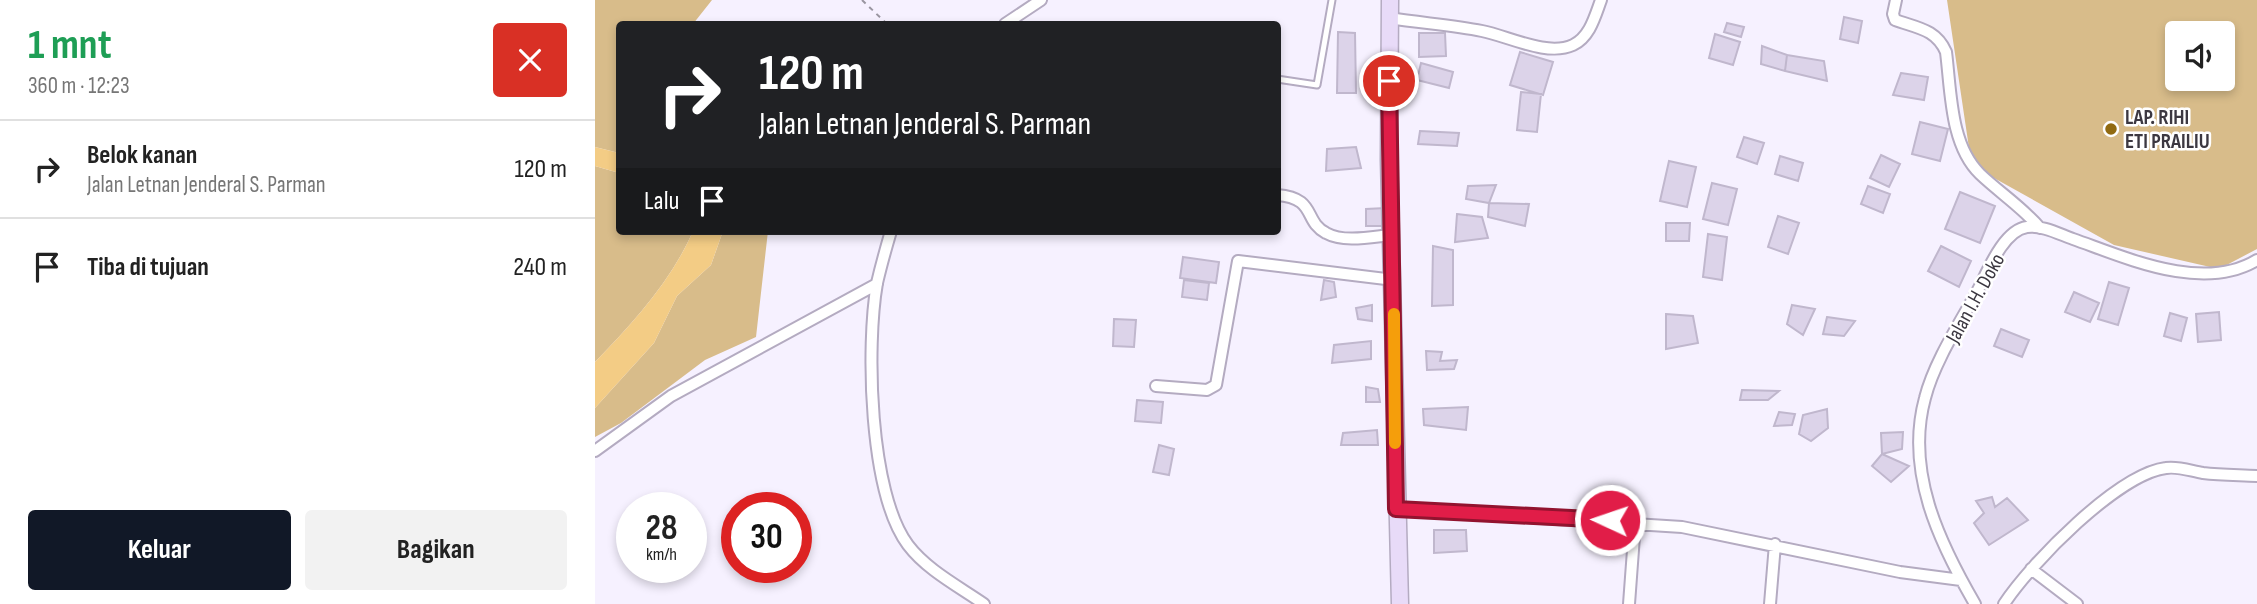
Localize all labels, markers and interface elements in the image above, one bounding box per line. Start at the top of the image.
text: 1 mnt [28,20,112,71]
map controls [2165,21,2235,91]
button: sound [2165,21,2235,91]
button: close [493,23,567,97]
text: 120 m [759,45,864,104]
icon: right [644,49,735,140]
pin [1359,51,1419,111]
icon: arrive [1370,62,1408,100]
text: 360 m · 12:23 [28,72,130,100]
text: Jalan Letnan Jenderal S. Parman [759,105,1091,144]
place label: LAP. RIHI ETI PRAILIU [2125,105,2210,154]
marker: LAP. RIHI ETI PRAILIU [2103,121,2119,137]
text: Belok kanan [87,140,197,171]
icon: right [28,150,66,188]
text: 120 m [514,154,567,185]
text: Jalan Letnan Jenderal S. Parman [87,171,326,199]
icon: arrive [693,182,731,220]
text: Lalu [644,186,679,217]
icon: arrive [28,248,66,286]
street label: Jalan I.H. Doko [1940,249,2010,348]
text: Tiba di tujuan [87,252,209,283]
text: 240 m [513,252,567,283]
position arrow [1573,483,1647,557]
speed limit sign: 30 [721,492,812,583]
text: 28 [646,507,677,550]
button: Keluar [28,510,291,590]
button: Bagikan [305,510,567,590]
text: km/h [646,544,677,565]

